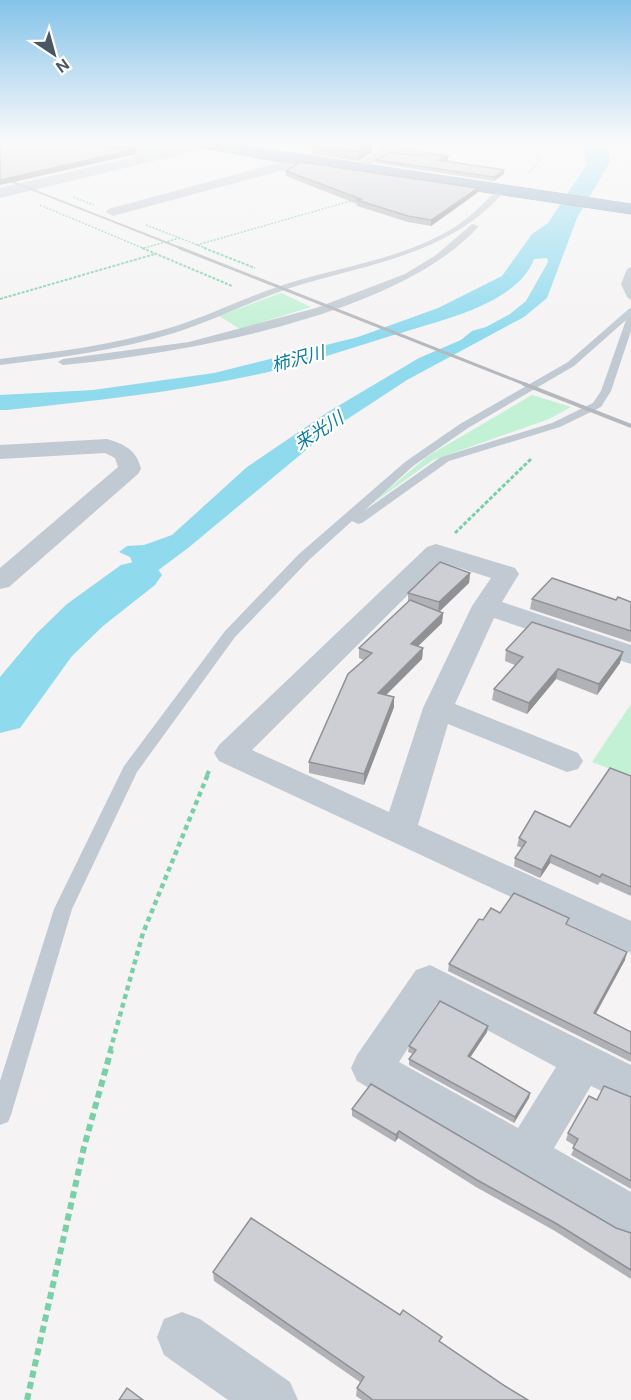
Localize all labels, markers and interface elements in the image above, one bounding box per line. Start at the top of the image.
north arrow [24,24,84,84]
text: N [52,54,73,78]
water label: 柿沢川 [269,340,329,378]
water label: 来光川 [290,405,350,456]

